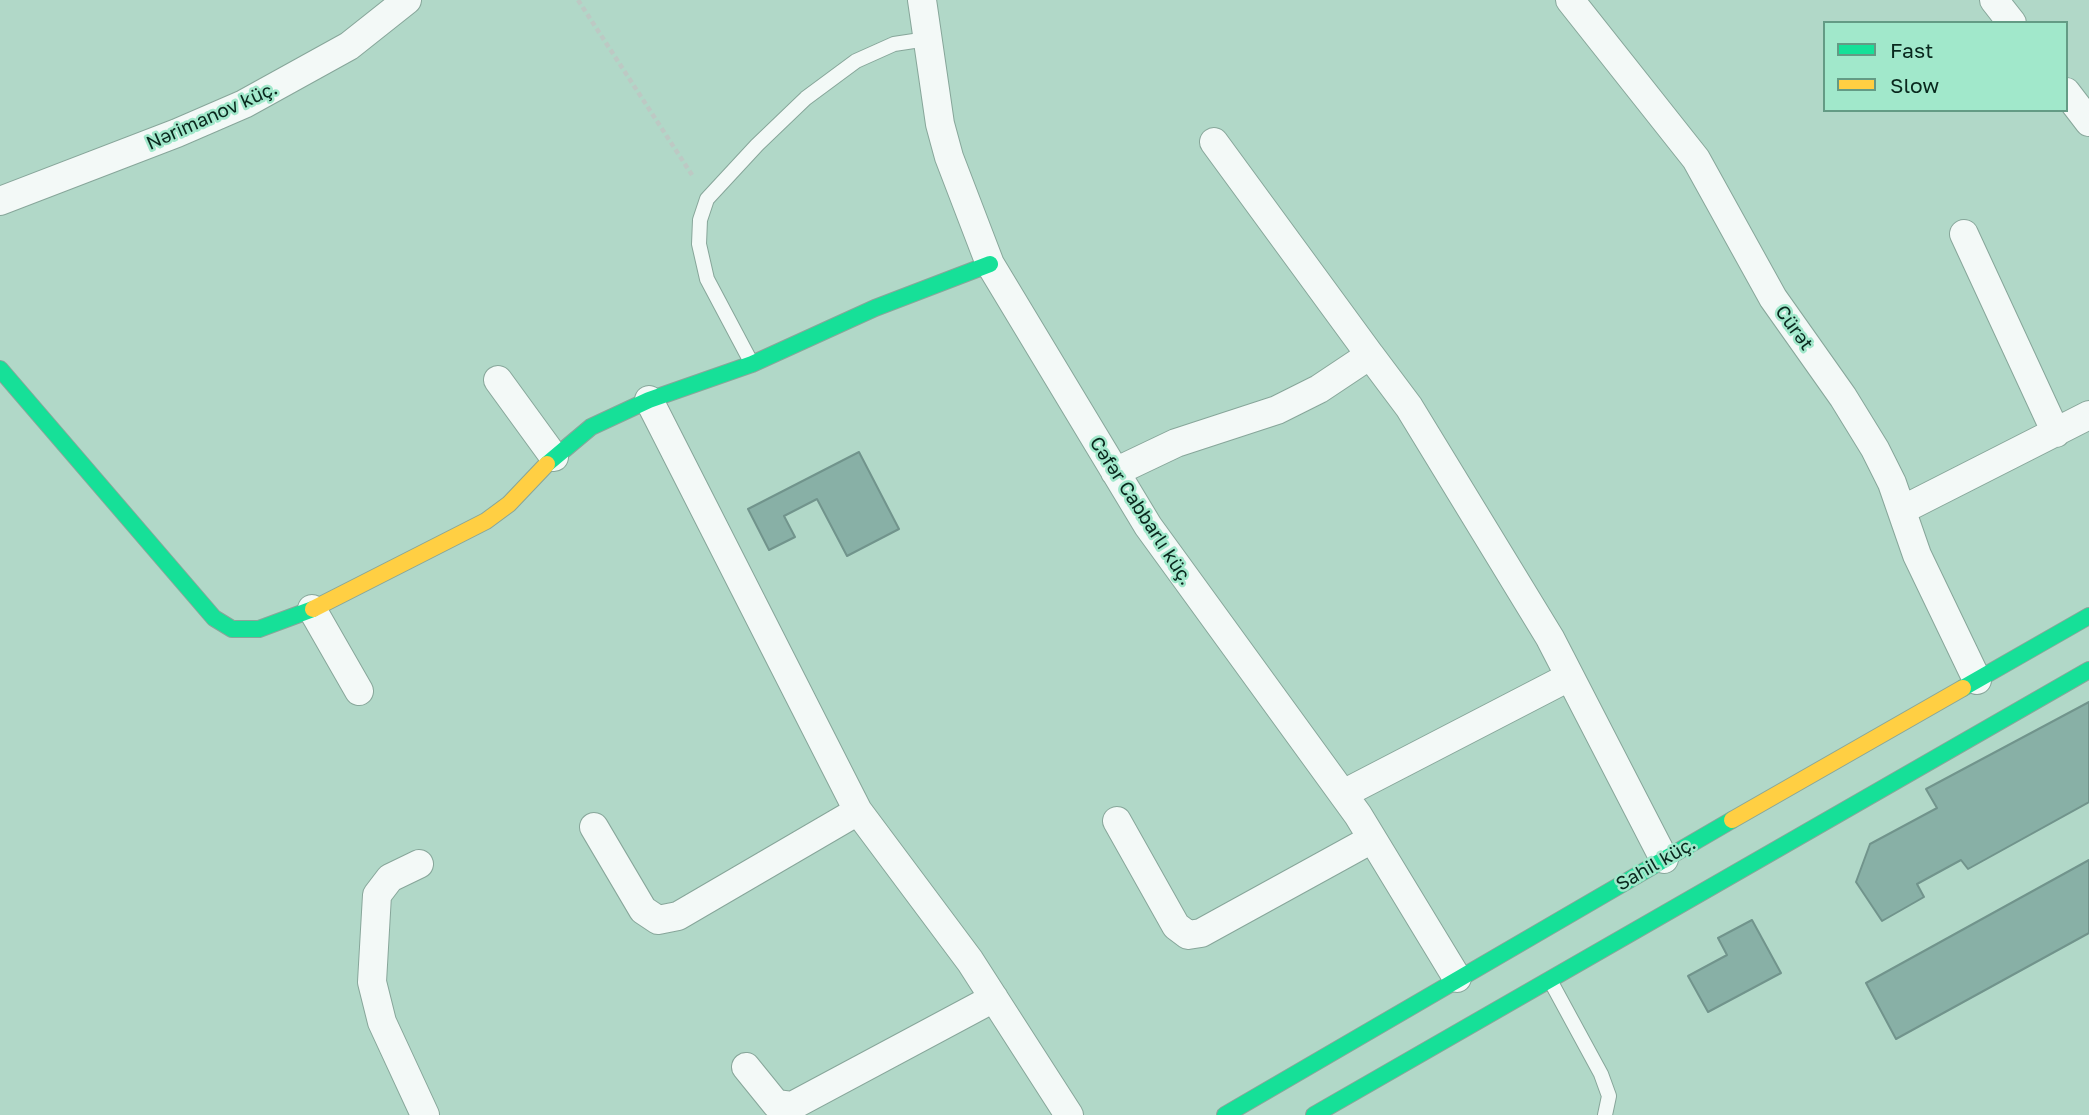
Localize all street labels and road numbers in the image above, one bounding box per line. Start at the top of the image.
street label: Nərimanov küç. [143,77,281,155]
street label: Cürət [1770,301,1818,355]
street label: Cəfər Cabbarlı küç. [1085,433,1197,589]
street label: Sahil küç. [1612,832,1700,896]

